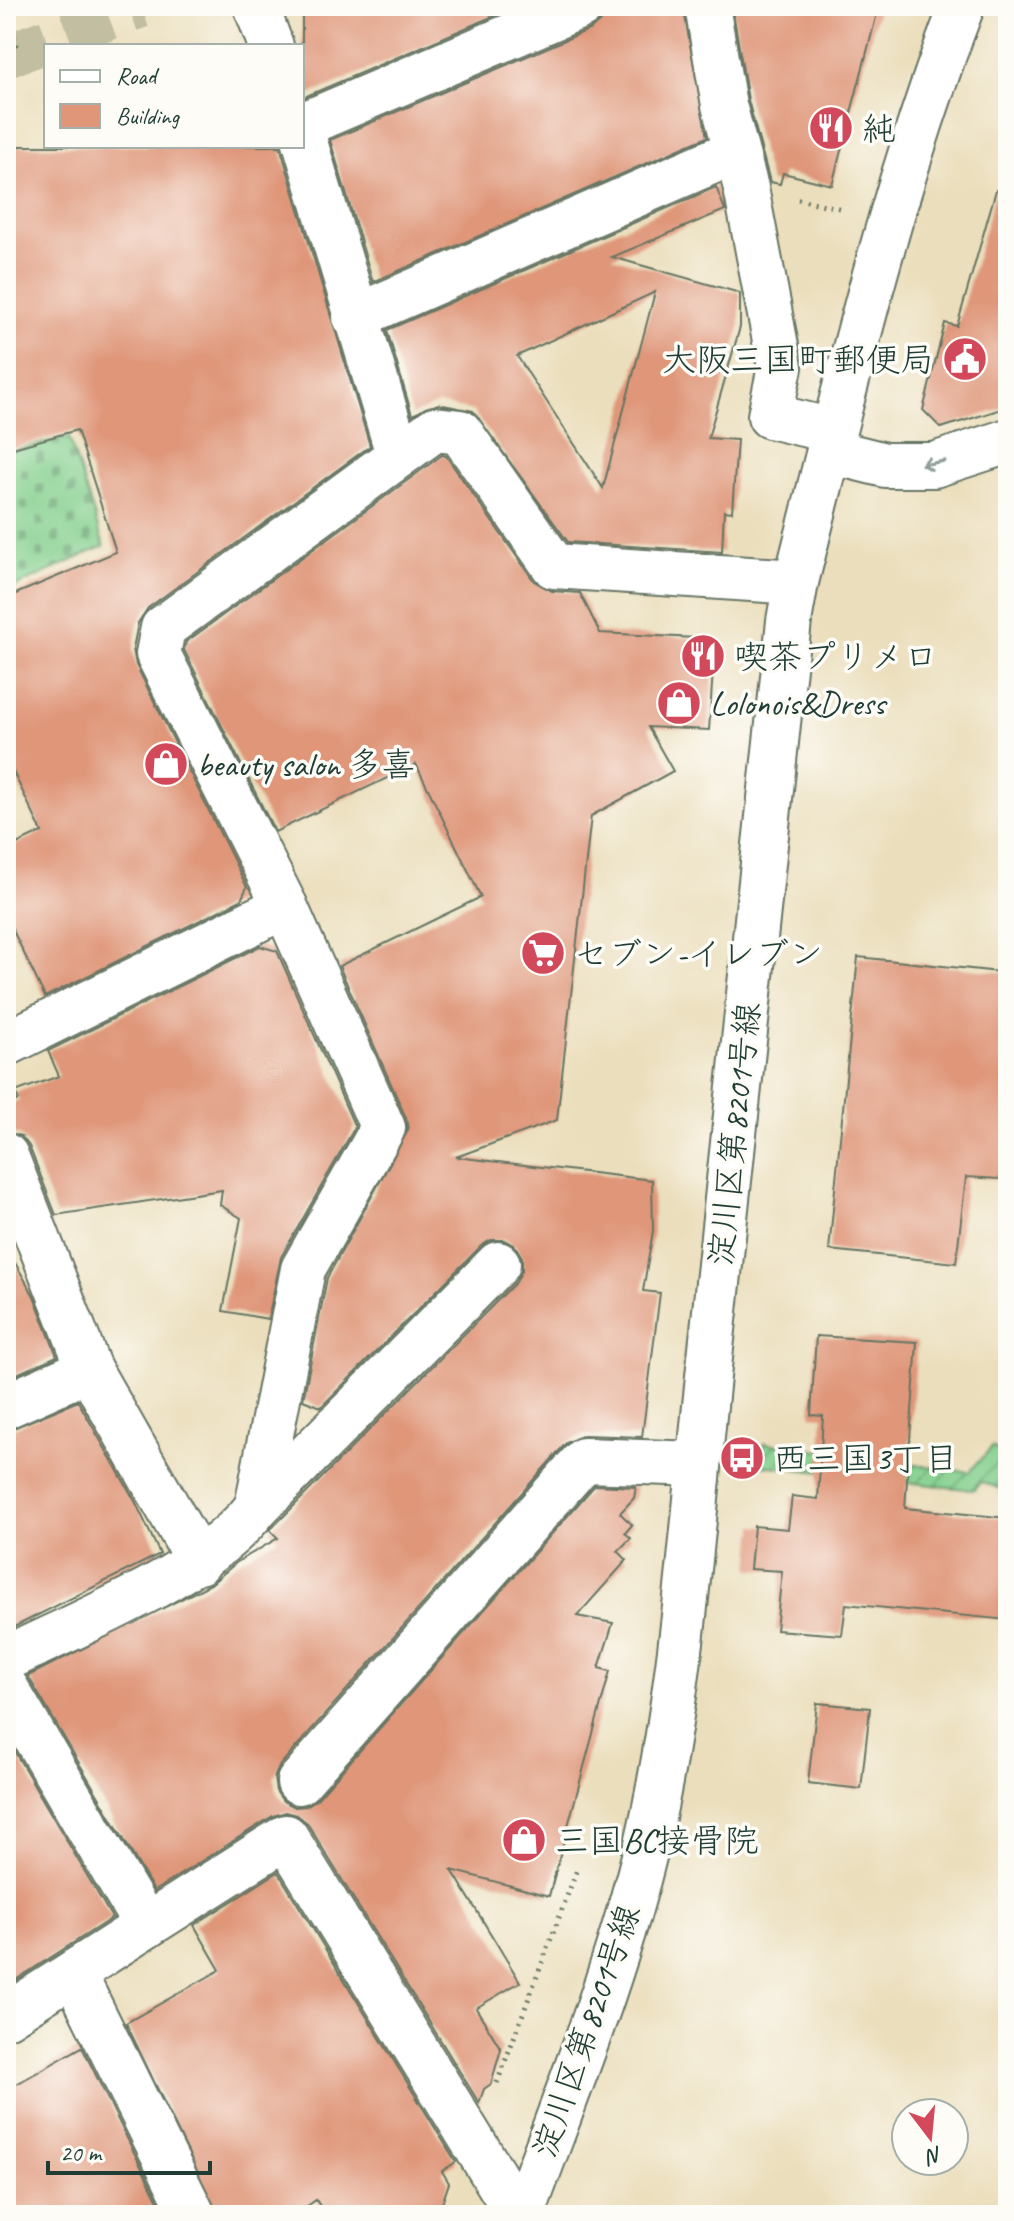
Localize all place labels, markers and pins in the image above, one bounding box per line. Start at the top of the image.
restaurant icon: 純 [807,104,855,152]
place label: 純 [862,107,896,150]
public building icon: 大阪三国町郵便局 [941,335,989,383]
place label: 大阪三国町郵便局 [662,338,934,381]
restaurant icon: 喫茶プリメロ [679,632,727,680]
place label: 喫茶プリメロ [734,635,938,678]
shop icon: Lolonois&Dress [655,679,703,727]
place label: Lolonois&Dress [710,682,889,725]
shop icon: beauty salon 多喜 [142,740,190,788]
place label: beauty salon 多喜 [197,743,416,786]
supermarket icon: セブン-イレブン [519,929,567,977]
place label: セブン-イレブン [574,932,823,975]
bus stop icon: 西三国3丁目 [718,1434,766,1482]
place label: 西三国3丁目 [773,1437,958,1480]
shop icon: 三国BC接骨院 [500,1816,548,1864]
place label: 三国BC接骨院 [555,1819,758,1862]

